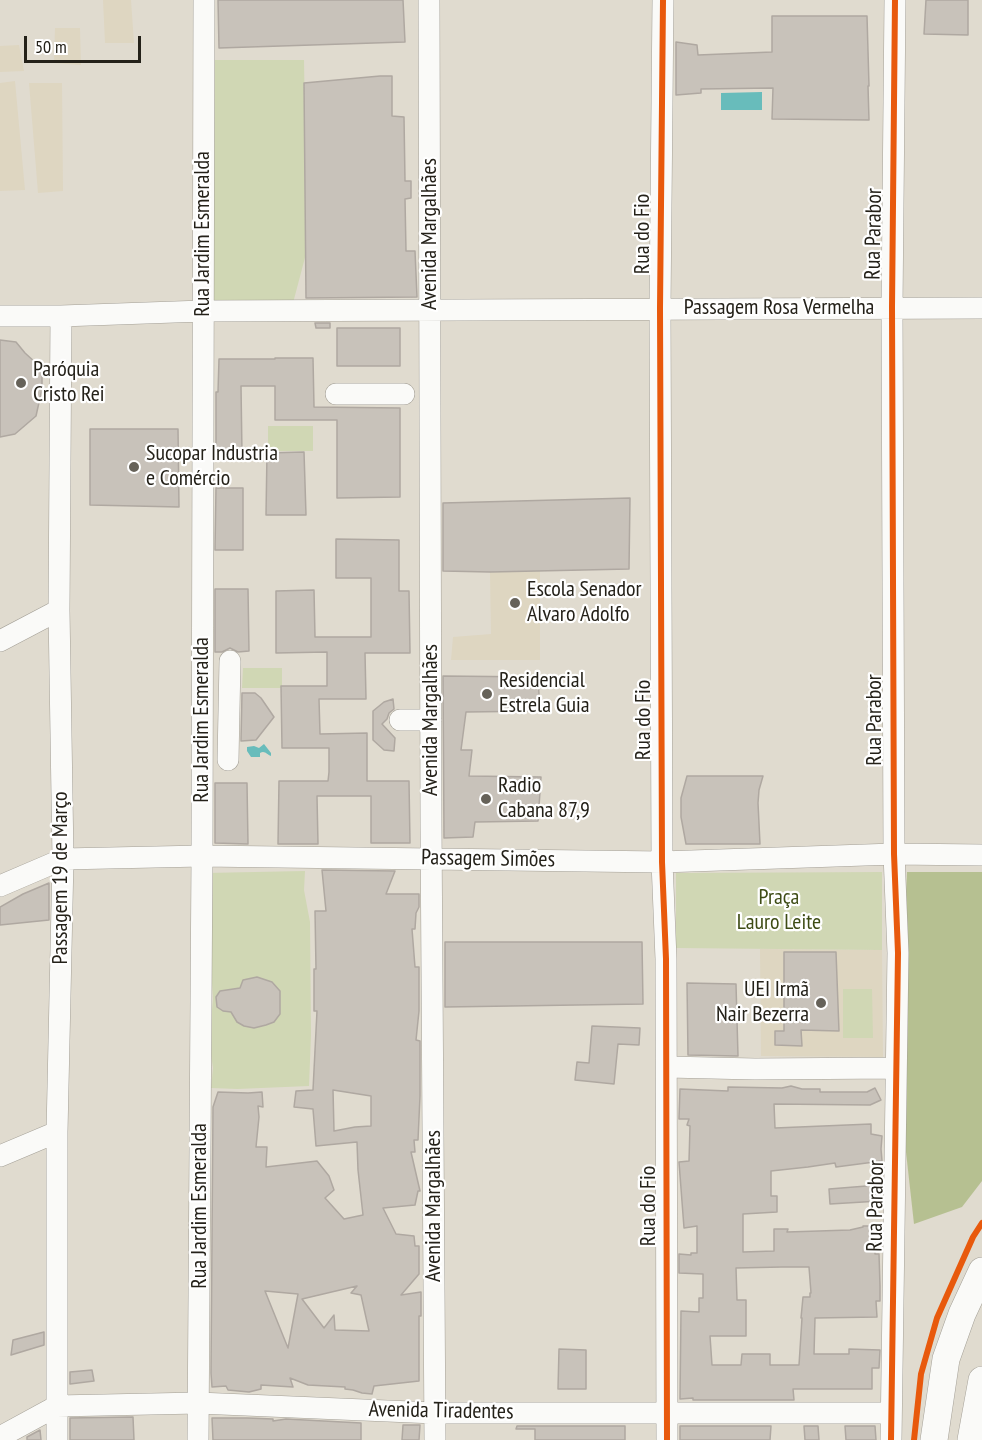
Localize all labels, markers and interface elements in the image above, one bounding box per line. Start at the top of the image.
scale bar [27,24,144,62]
text: 50 m [35,35,67,58]
street label: Rua Jardim Esmeralda [190,151,216,317]
street label: Avenida Margalhães [417,158,443,310]
street label: Rua Parabor [860,188,888,280]
street label: Rua do Fio [630,194,656,274]
street label: Passagem Rosa Vermelha [684,295,874,321]
place label: Paróquia Cristo Rei [33,357,105,408]
marker: Paróquia Cristo Rei [14,376,28,390]
place label: Sucopar Industria e Comércio [146,441,278,493]
marker: Sucopar Industria e Comércio [127,460,141,474]
place label: Escola Senador Alvaro Adolfo [527,577,641,628]
marker: Escola Senador Alvaro Adolfo [508,596,522,610]
street label: Rua Jardim Esmeralda [189,637,215,803]
street label: Avenida Margalhães [418,644,444,796]
place label: Residencial Estrela Guia [499,668,590,720]
street label: Rua Parabor [862,674,888,766]
street label: Rua do Fio [631,680,657,760]
marker: Residencial Estrela Guia [480,687,494,701]
place label: Radio Cabana 87,9 [498,773,590,824]
street label: Passagem 19 de Março [48,792,74,964]
marker: Radio Cabana 87,9 [479,792,493,806]
street label: Passagem Simões [421,845,555,873]
park label: Praça Lauro Leite [737,885,821,936]
place label: UEI Irmã Nair Bezerra [716,977,809,1028]
marker: UEI Irmã Nair Bezerra [814,996,828,1010]
street label: Rua Jardim Esmeralda [187,1123,213,1289]
street label: Avenida Margalhães [421,1130,447,1282]
street label: Rua Parabor [862,1160,890,1252]
street label: Rua do Fio [636,1166,662,1246]
street label: Avenida Tiradentes [368,1397,514,1425]

